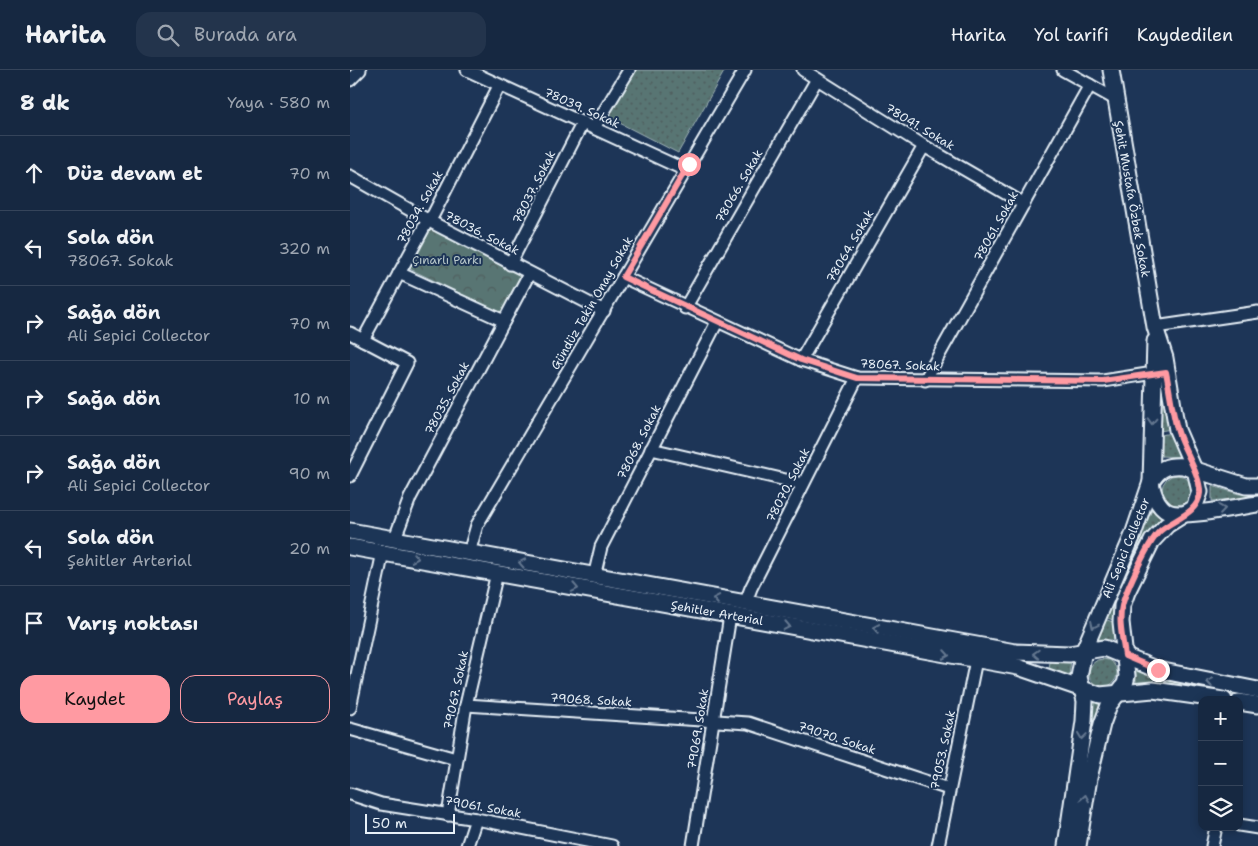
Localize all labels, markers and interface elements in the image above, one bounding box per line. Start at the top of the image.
search box [136,12,486,57]
text: Harita [25,19,106,51]
icon: search [154,21,182,49]
text: Burada ara [194,22,297,47]
text: Harita [951,23,1006,47]
text: Yol tarifi [1034,23,1109,47]
text: Kaydedilen [1137,23,1233,47]
street label: 78039. Sokak [542,84,622,132]
text: 8 dk [20,89,70,117]
text: Yaya · 580 m [227,92,330,113]
street label: 78041. Sokak [882,100,958,154]
street label: Şehit Mustafa Özbek Sokak [1110,119,1154,279]
street label: 78066. Sokak [712,146,766,225]
street label: 78037. Sokak [509,148,559,226]
route start [678,153,701,176]
icon: ahead [20,159,48,187]
text: Düz devam et [67,161,203,186]
text: 70 m [289,163,330,184]
street label: 78034. Sokak [393,168,447,246]
street label: 78061. Sokak [970,188,1022,264]
street label: 78036. Sokak [442,207,522,259]
street label: 78064. Sokak [823,207,877,285]
text: Sola dön [67,225,154,250]
street label: Gündüz Tekin Onay Sokak [547,233,637,373]
icon: left [20,234,48,262]
text: 320 m [279,238,330,259]
text: 78067. Sokak [67,250,174,271]
park label: Çınarlı Parkı [412,252,482,268]
text: Sağa dön [67,300,160,325]
icon: right [20,309,48,337]
text: 70 m [289,313,330,334]
text: Ali Sepici Collector [67,325,210,346]
street label: 78067. Sokak [860,356,940,374]
street label: 78035. Sokak [421,359,473,437]
icon: right [20,384,48,412]
text: Sağa dön [67,386,160,411]
text: 10 m [293,388,330,409]
street label: 78068. Sokak [613,402,665,482]
one-way arrow [1147,418,1157,426]
street label: 78070. Sokak [762,445,814,525]
text: Sağa dön [67,450,160,475]
icon: right [20,459,48,487]
text: 90 m [289,463,330,484]
text: Ali Sepici Collector [67,475,210,496]
street label: Ali Sepici Collector [1098,495,1154,601]
one-way arrow [1218,505,1227,515]
text: Sola dön [67,525,154,550]
icon: left [20,534,48,562]
text: 20 m [289,538,330,559]
text: Şehitler Arterial [67,550,192,571]
one-way arrow [411,553,420,563]
one-way arrow [517,559,526,569]
one-way arrow [571,582,579,592]
one-way arrow [712,594,720,604]
street label: Şehitler Arterial [670,597,765,629]
icon: arrive [20,609,48,637]
text: Varış noktası [67,611,198,636]
one-way arrow [782,620,791,630]
one-way arrow [1090,620,1100,629]
one-way arrow [872,623,880,633]
street label: 79067. Sokak [440,649,472,731]
one-way arrow [942,649,951,659]
one-way arrow [1032,649,1040,660]
route end [1147,659,1170,682]
button: Kaydet [20,675,170,723]
button: Paylaş [180,675,330,723]
one-way arrow [1206,677,1214,687]
street label: 79069. Sokak [684,687,712,770]
street label: 79068. Sokak [550,690,632,710]
map controls [1198,696,1243,831]
button: + [1198,696,1243,741]
street label: 79053. Sokak [927,709,959,791]
street label: 79070. Sokak [796,718,878,758]
one-way arrow [1077,733,1088,741]
button: − [1198,741,1243,786]
button: layers [1198,786,1243,831]
street label: 79061. Sokak [443,792,523,822]
one-way arrow [1080,793,1090,802]
scale bar [365,811,455,834]
text: 50 m [372,814,407,832]

